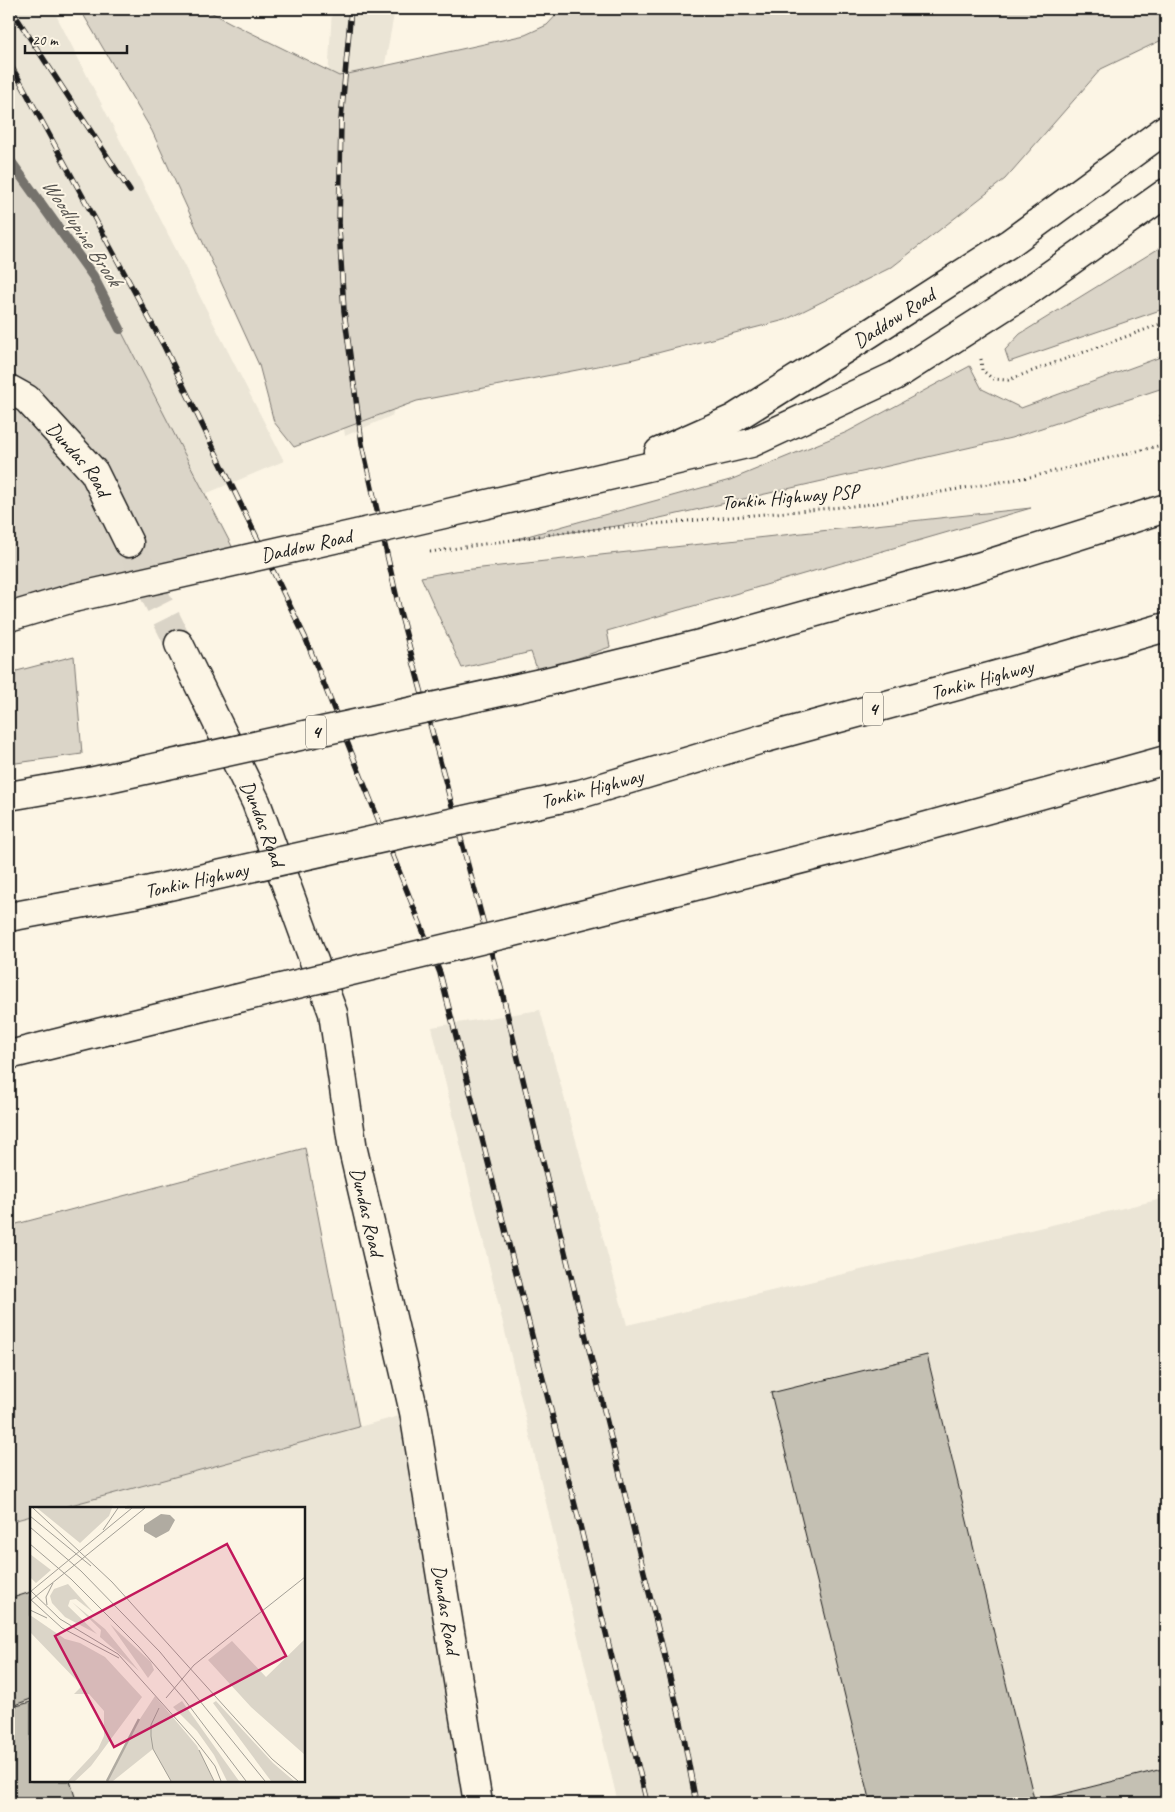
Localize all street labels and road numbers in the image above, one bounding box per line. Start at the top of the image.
street label: Daddow Road [848,281,942,353]
street label: Dundas Road [41,416,118,503]
street label: Tonkin Highway PSP [720,478,862,515]
street label: Daddow Road [258,522,357,568]
street label: Tonkin Highway [928,653,1038,705]
road number: 4 [863,692,883,726]
road number: 4 [306,716,326,749]
street label: Tonkin Highway [538,763,648,815]
street label: Dundas Road [235,776,292,872]
street label: Tonkin Highway [142,856,253,903]
street label: Dundas Road [345,1165,390,1261]
street label: Dundas Road [427,1563,466,1659]

